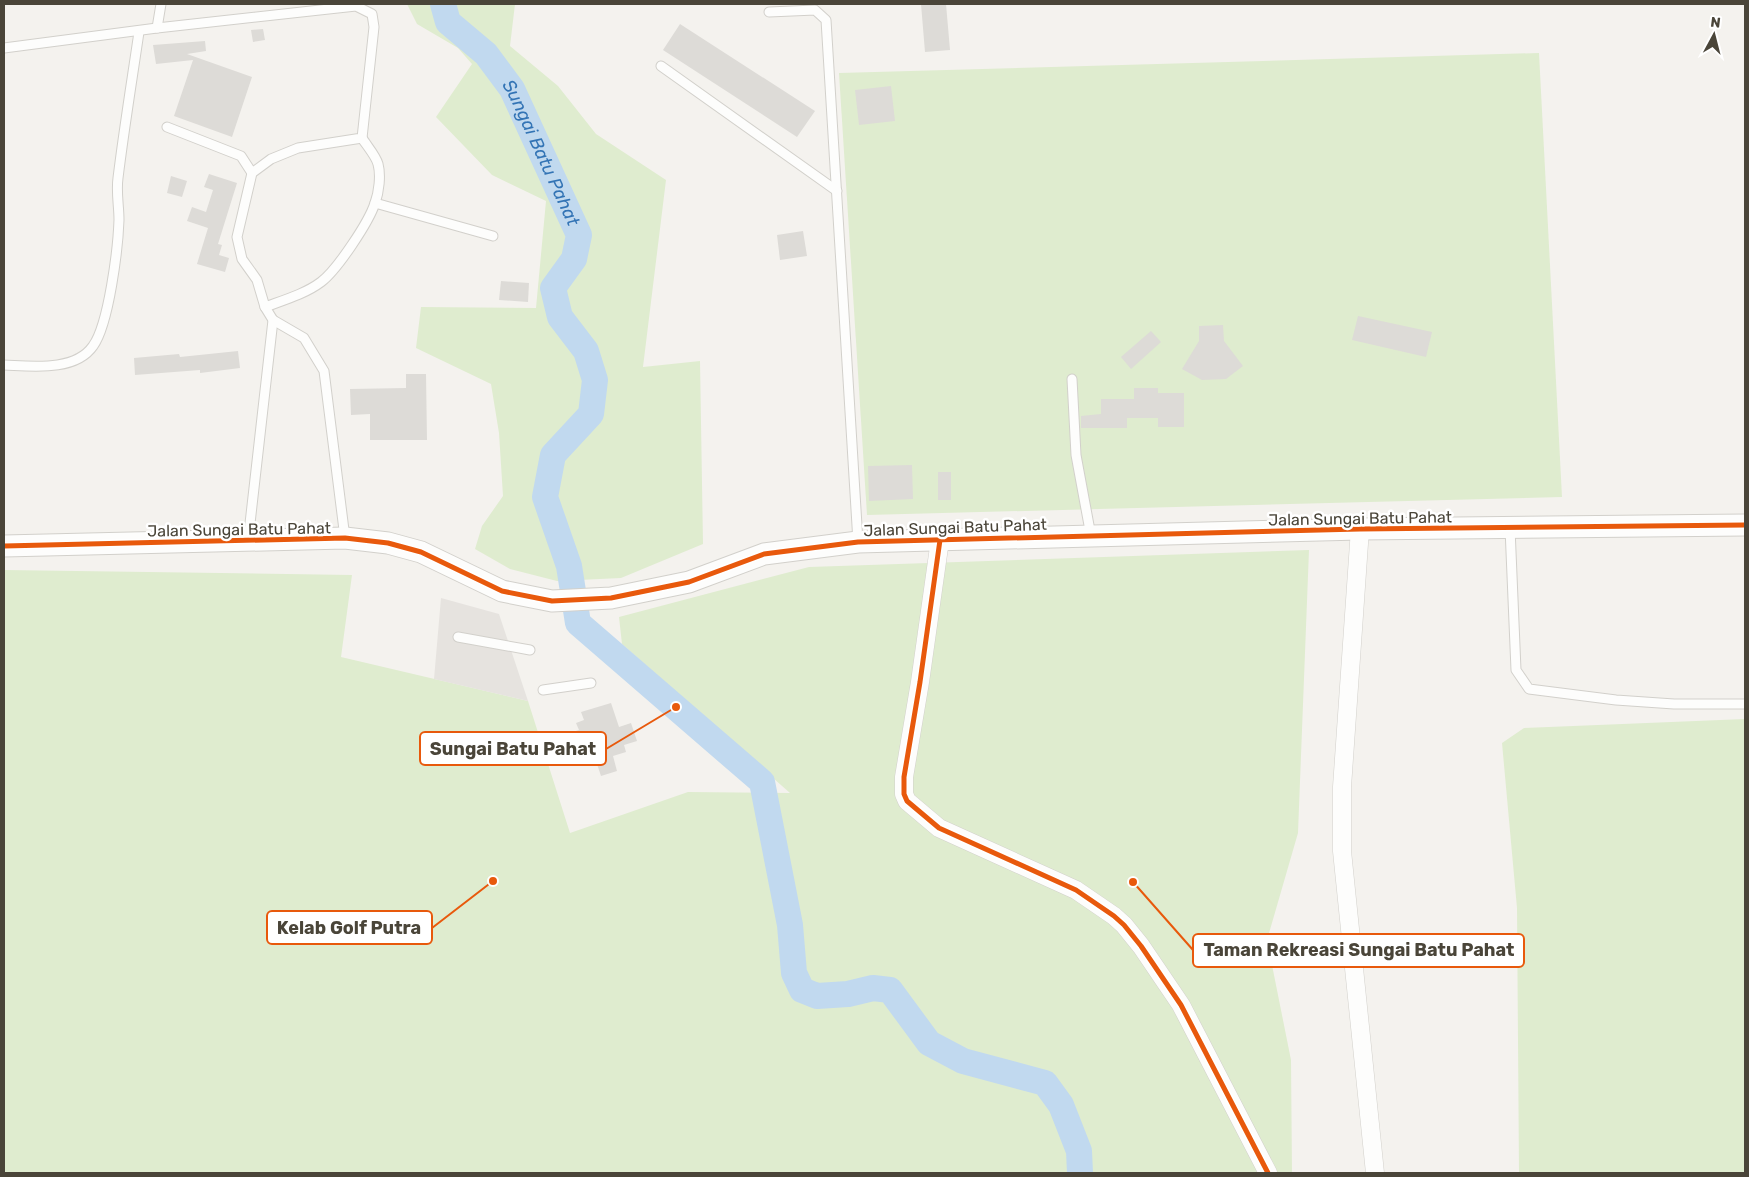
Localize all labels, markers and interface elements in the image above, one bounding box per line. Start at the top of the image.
north arrow [1689,10,1739,60]
text: N [1709,14,1722,32]
water label: Sungai Batu Pahat [498,75,585,230]
street label: Jalan Sungai Batu Pahat [1268,507,1452,530]
street label: Jalan Sungai Batu Pahat [863,515,1047,540]
street label: Jalan Sungai Batu Pahat [147,518,331,541]
callout: Sungai Batu Pahat [420,732,606,765]
text: Sungai Batu Pahat [430,738,596,760]
callout: Kelab Golf Putra [267,911,432,944]
text: Kelab Golf Putra [277,917,421,939]
callout: Taman Rekreasi Sungai Batu Pahat [1193,934,1524,967]
text: Taman Rekreasi Sungai Batu Pahat [1203,939,1515,961]

